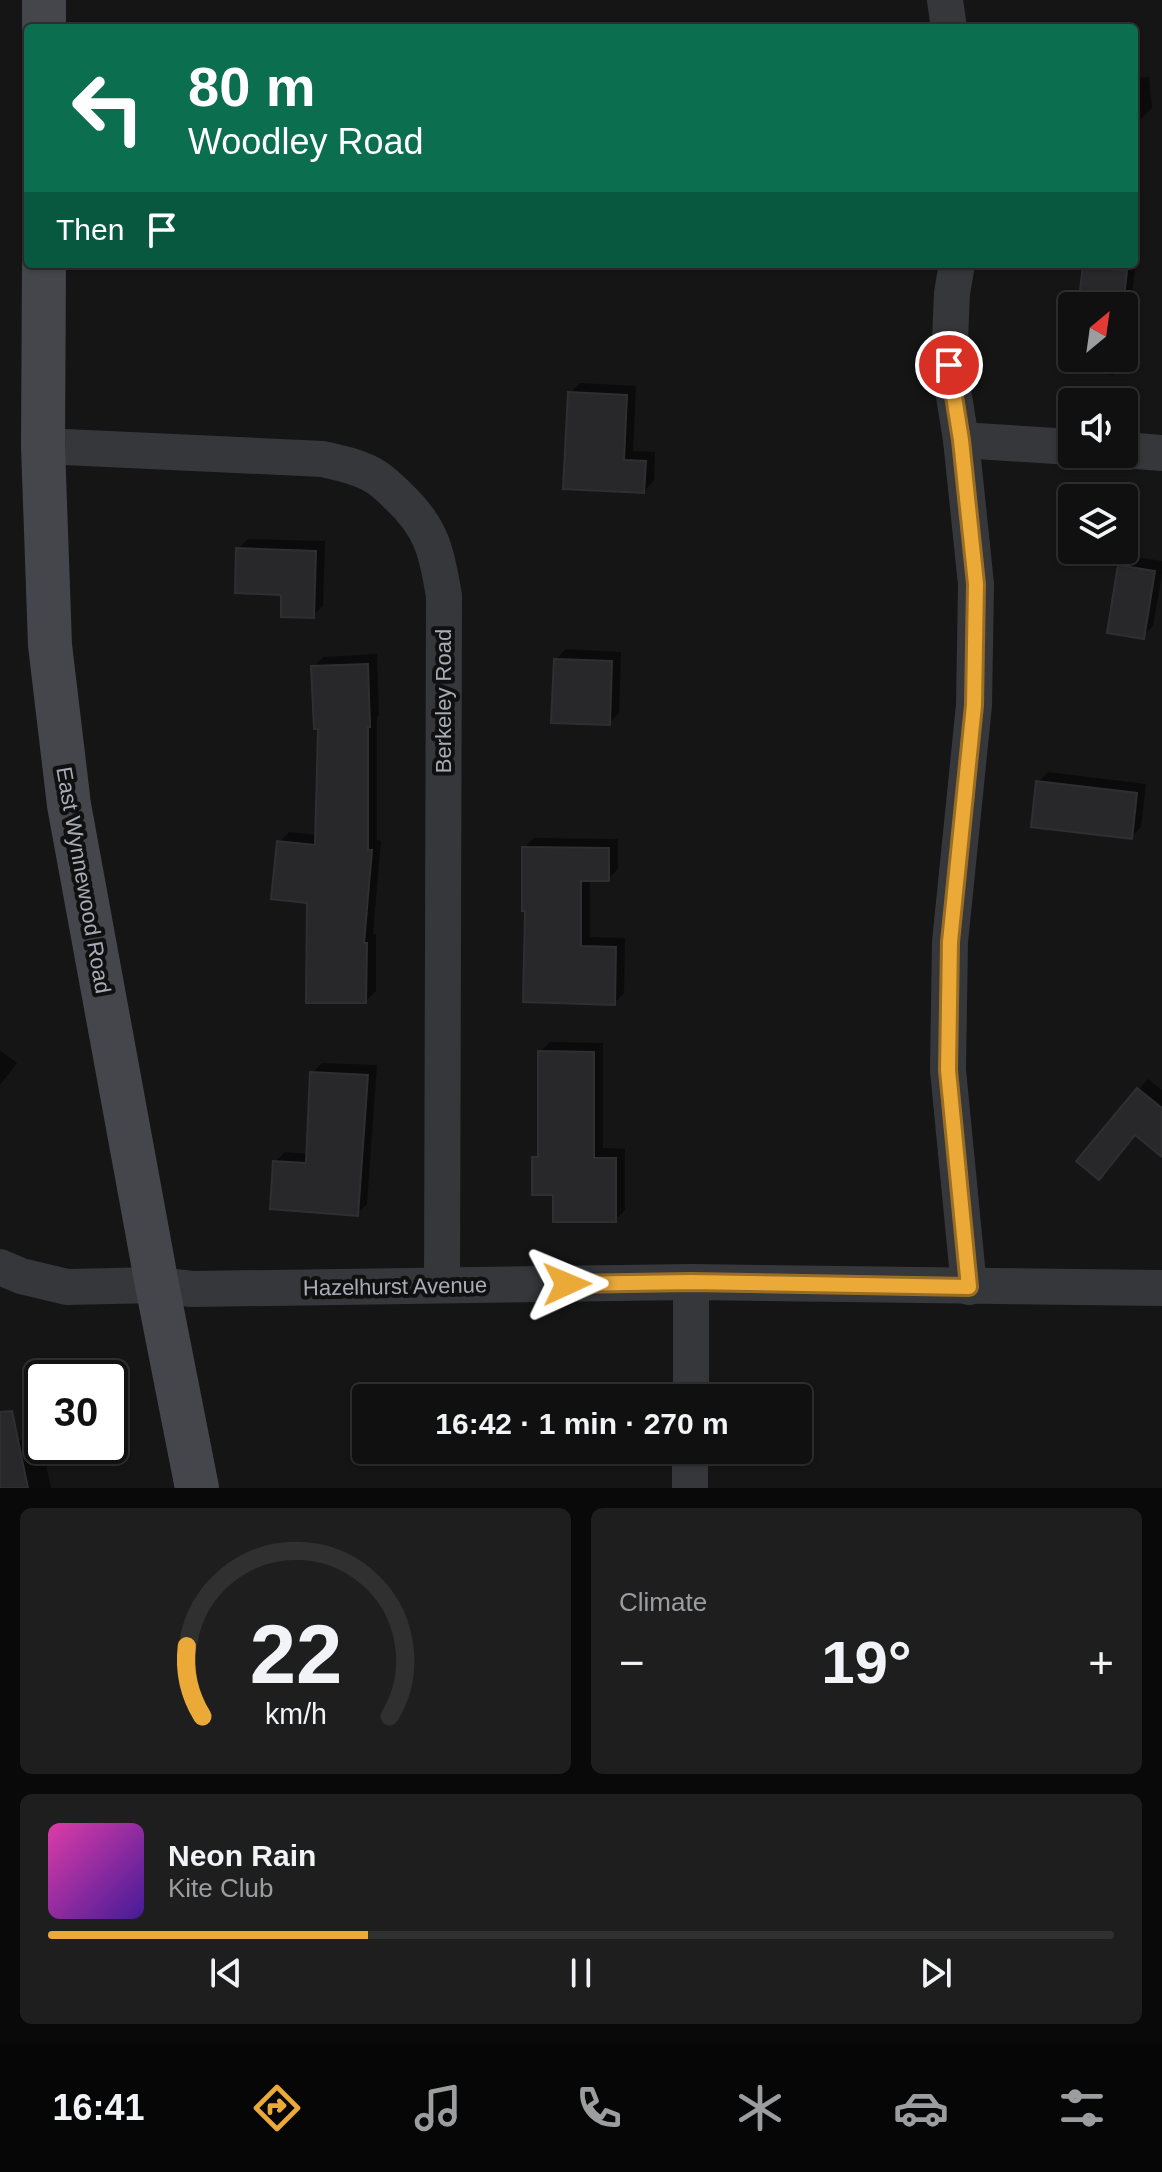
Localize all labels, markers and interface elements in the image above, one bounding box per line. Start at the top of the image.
text: 80 m [188,55,316,118]
icon: left [56,56,160,160]
text: Woodley Road [188,121,423,162]
icon: arrive [140,208,184,252]
text: Then [56,213,124,246]
north arrow [1058,292,1138,372]
map controls [1058,292,1138,564]
pin [915,331,983,399]
icon: arrive [927,343,971,387]
button: sound [1058,388,1138,468]
button: layers [1058,484,1138,564]
street label: Berkeley Road [431,629,456,773]
street label: East Wynnewood Road [51,765,116,995]
position arrow [525,1242,609,1326]
street label: Hazelhurst Avenue [303,1272,487,1301]
speed limit sign: 30 [24,1360,128,1464]
text: 16:42 · 1 min · 270 m [435,1407,729,1440]
text: Climate [619,1587,707,1617]
text: 22 [249,1608,342,1701]
text: 19° [821,1629,912,1696]
text: − [619,1638,645,1687]
text: + [1088,1638,1114,1687]
text: km/h [265,1698,326,1730]
text: Neon Rain [168,1839,316,1872]
text: Kite Club [168,1873,274,1903]
icon: previous [204,1951,248,1995]
icon: pause [559,1951,603,1995]
icon: next [914,1951,958,1995]
icon: directions [249,2080,305,2136]
icon: music [410,2080,466,2136]
icon: phone [571,2080,627,2136]
icon: climate [732,2080,788,2136]
icon: car [893,2080,949,2136]
icon: filters [1054,2080,1110,2136]
text: 16:41 [52,2087,145,2128]

